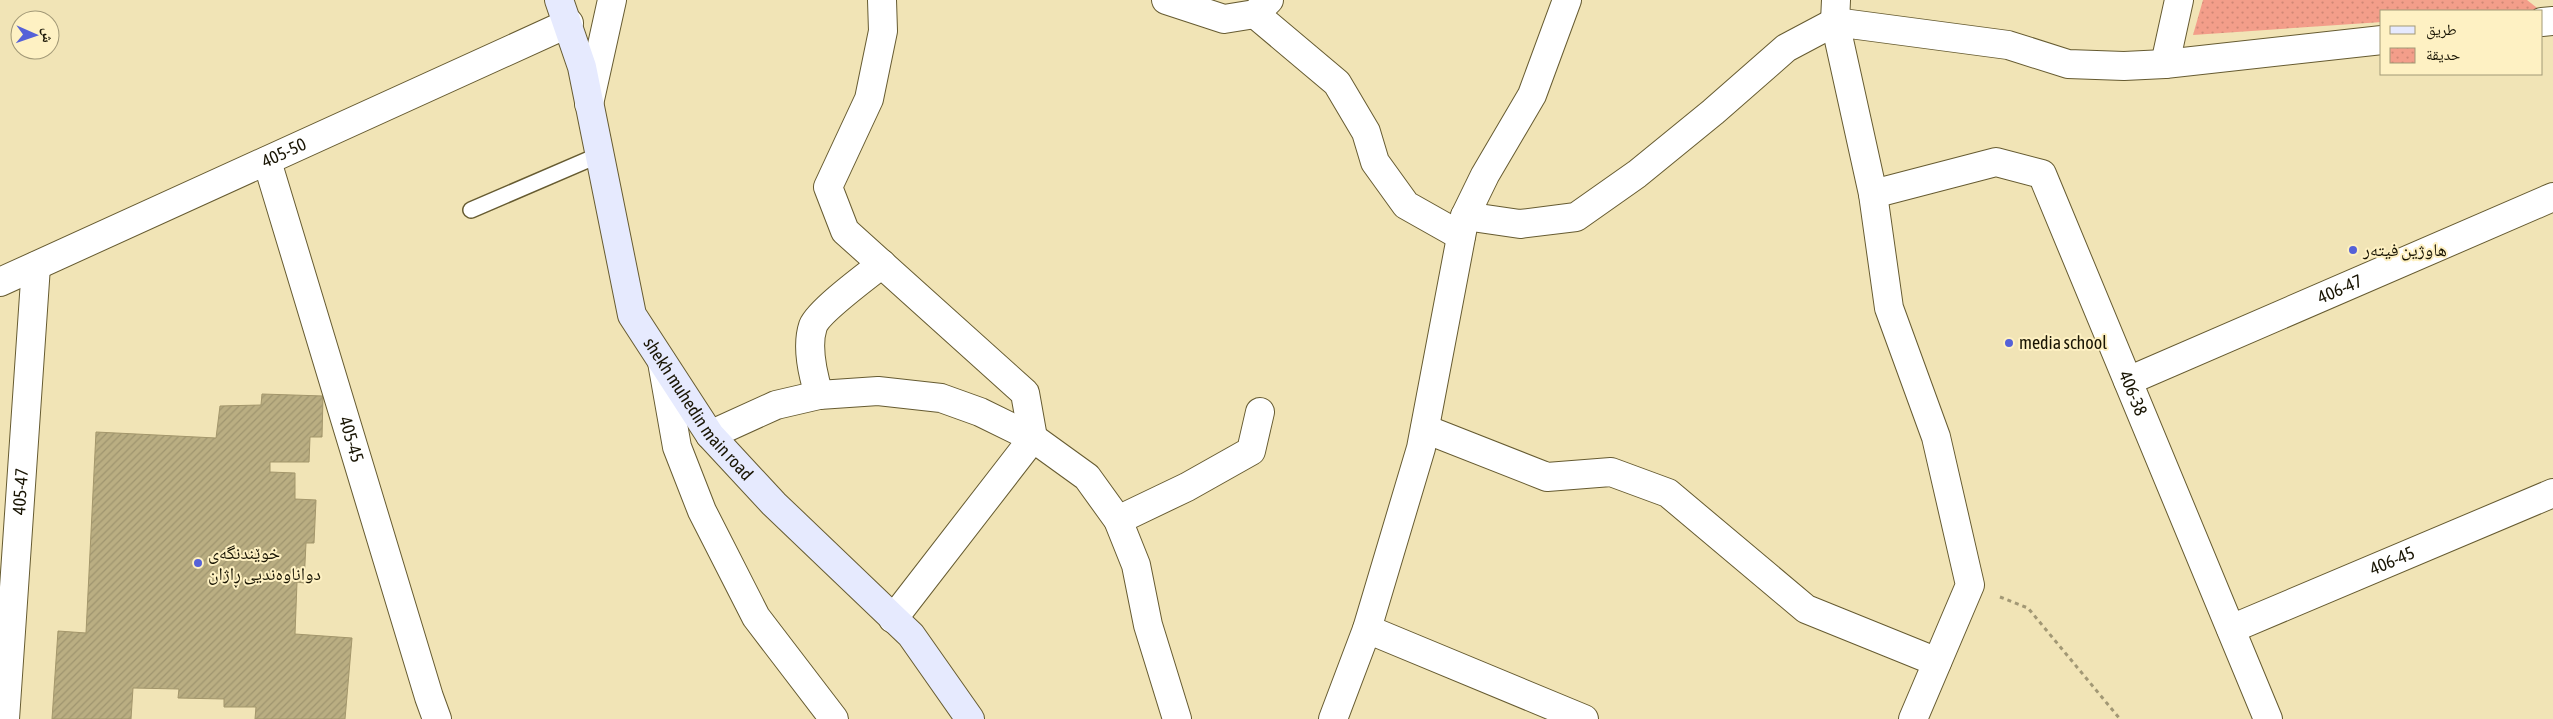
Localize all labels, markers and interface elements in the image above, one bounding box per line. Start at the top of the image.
north arrow [10,10,60,60]
legend [2380,10,2543,75]
text: طريق [2426,21,2457,40]
text: ش [39,28,56,43]
text: حديقة [2426,46,2461,63]
street label: 405-50 [258,133,309,172]
place label: هاوژین فیتەر [2362,239,2447,261]
marker: هاوژین فیتەر [2347,244,2359,256]
street label: 406-47 [2314,270,2365,308]
place label: media school [2019,332,2107,353]
street label: shekh muhedin main road [639,333,758,484]
marker: media school [2003,337,2015,349]
street label: 406-38 [2115,367,2152,419]
street label: 405-45 [335,414,368,465]
street label: 405-47 [8,467,32,516]
place label: خوێندنگەی دواناوەندیی ڕاژان [208,542,321,588]
street label: 406-45 [2366,542,2418,579]
marker: خوێندنگەی دواناوەندیی ڕاژان [192,557,204,569]

